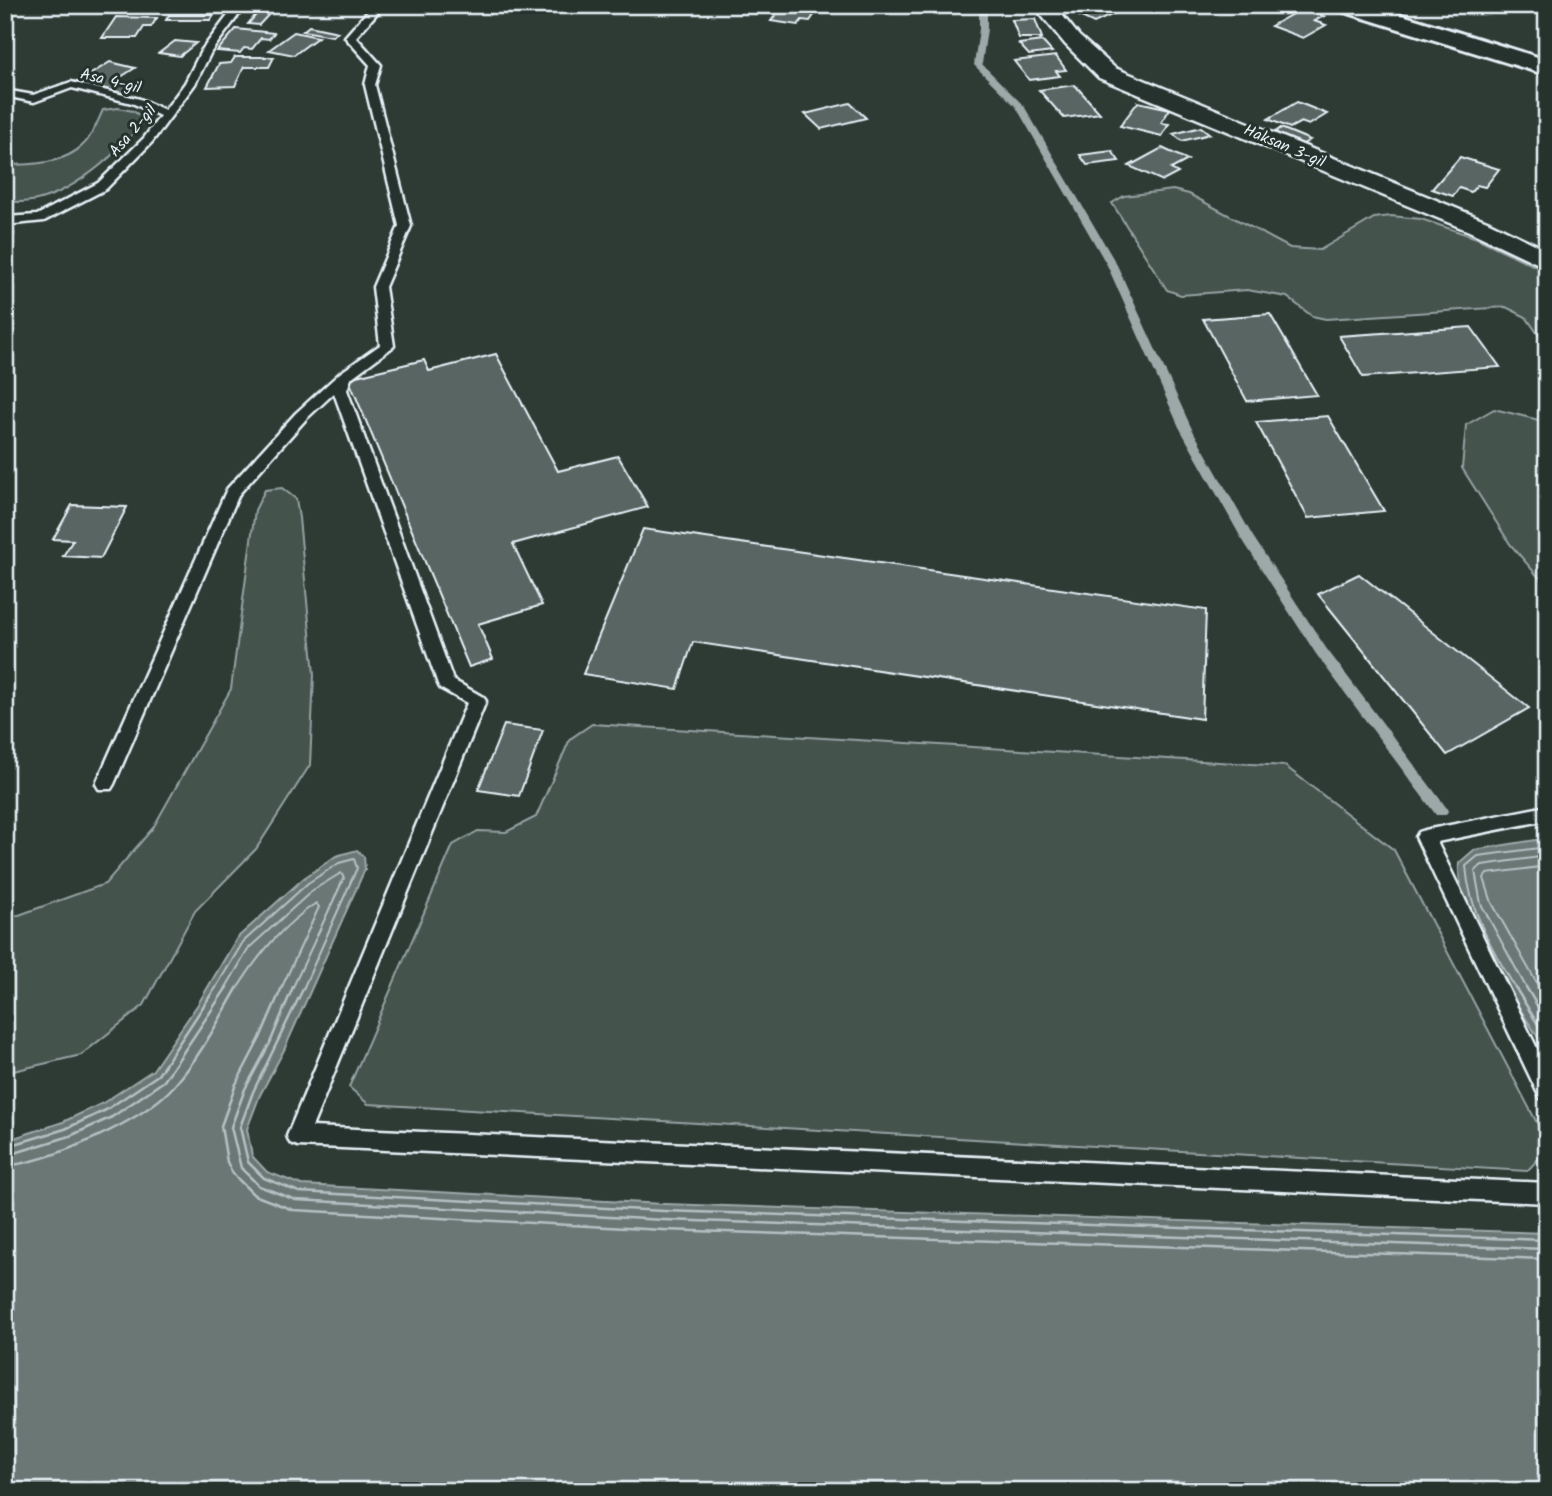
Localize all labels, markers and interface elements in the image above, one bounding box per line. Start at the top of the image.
street label: Asa 4-gil [78,62,144,101]
street label: Asa 2-gil [103,99,163,163]
street label: Haksan 3-gil [1240,118,1329,175]

